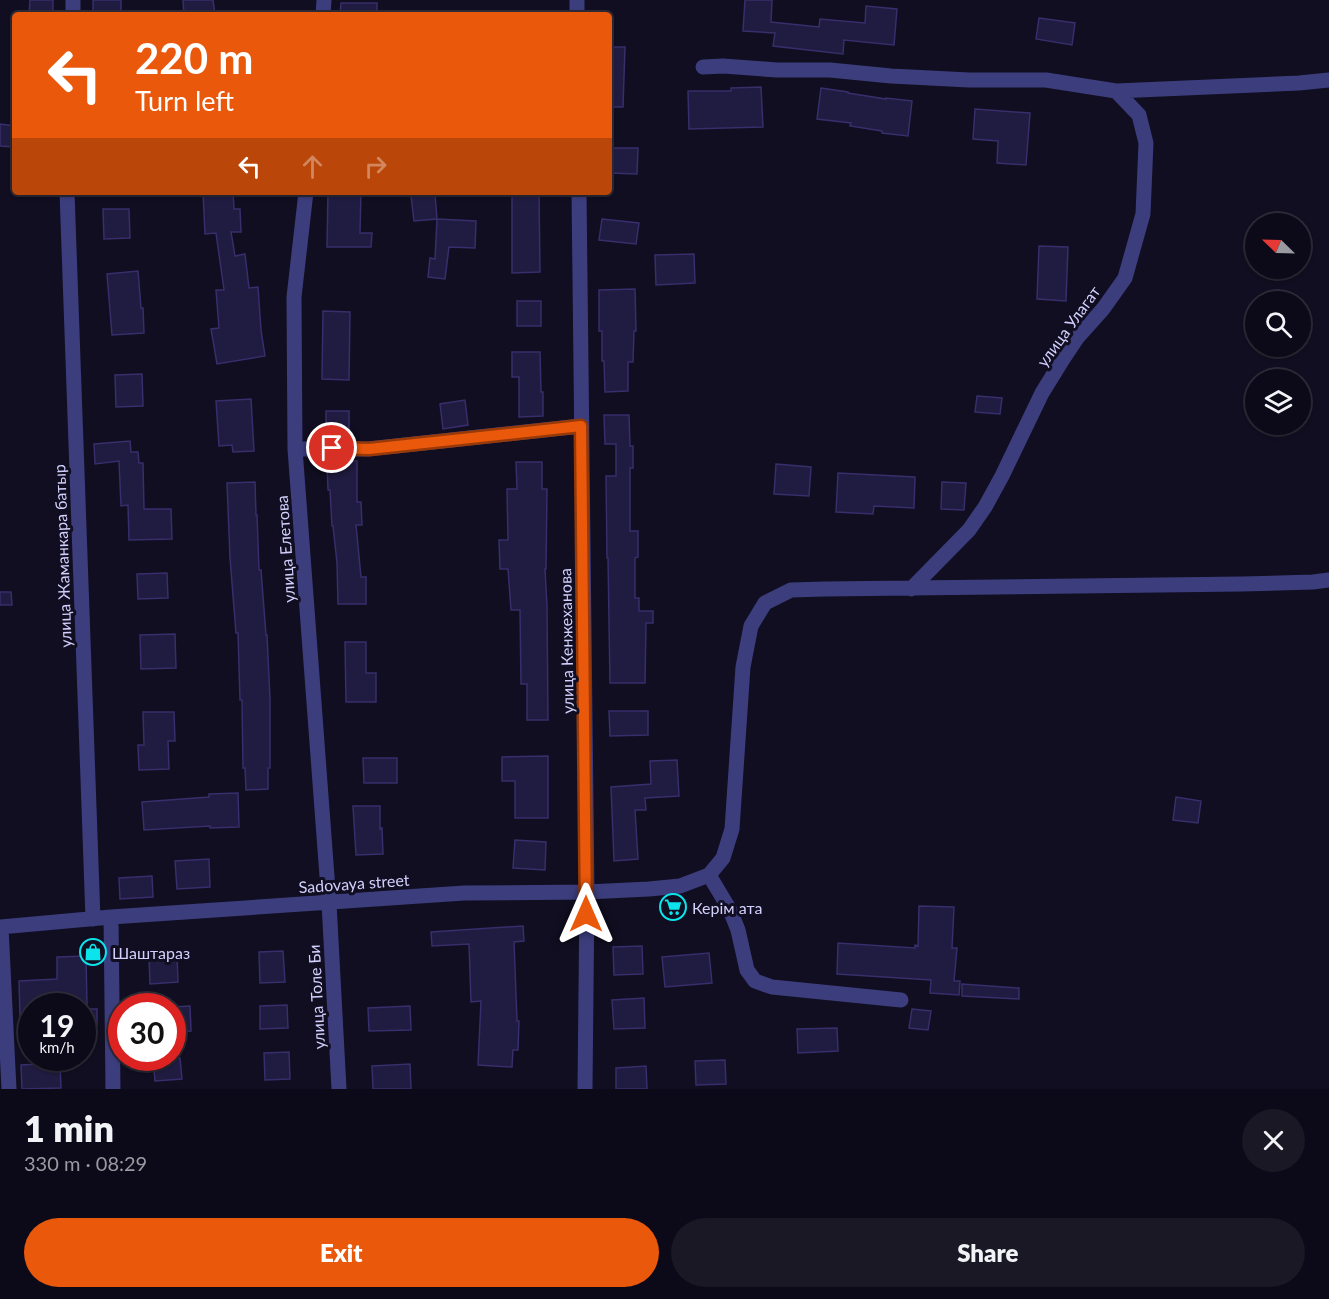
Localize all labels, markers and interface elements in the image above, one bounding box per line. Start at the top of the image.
text: 220 m [135,33,253,83]
icon: left [36,36,114,114]
text: Turn left [135,84,234,117]
icon: left [233,150,266,183]
icon: ahead [296,150,329,183]
icon: right [359,150,392,183]
north arrow [1245,213,1311,279]
map controls [1245,213,1311,435]
street label: улица Улагат [1032,282,1104,370]
button: search [1245,291,1311,357]
button: layers [1245,369,1311,435]
pin [306,422,357,473]
icon: arrive [315,431,348,464]
street label: улица Жаманкара батыр [49,464,75,648]
street label: улица Елетова [272,495,298,603]
street label: улица Кенжеханова [555,568,577,714]
street label: Sadovaya street [298,870,410,896]
position arrow [554,882,618,946]
supermarket icon: Керім ата [658,892,688,922]
place label: Керім ата [692,898,762,917]
shop icon: Шаштараз [78,937,108,967]
place label: Шаштараз [112,943,190,962]
street label: улица Толе Би [304,944,328,1050]
speed limit sign: 30 [108,993,186,1071]
text: 19 [40,1007,74,1043]
text: km/h [39,1038,75,1056]
text: 1 min [24,1106,114,1150]
button: close [1242,1109,1305,1172]
text: 330 m · 08:29 [24,1151,147,1175]
button: Exit [24,1218,659,1287]
button: Share [671,1218,1305,1287]

